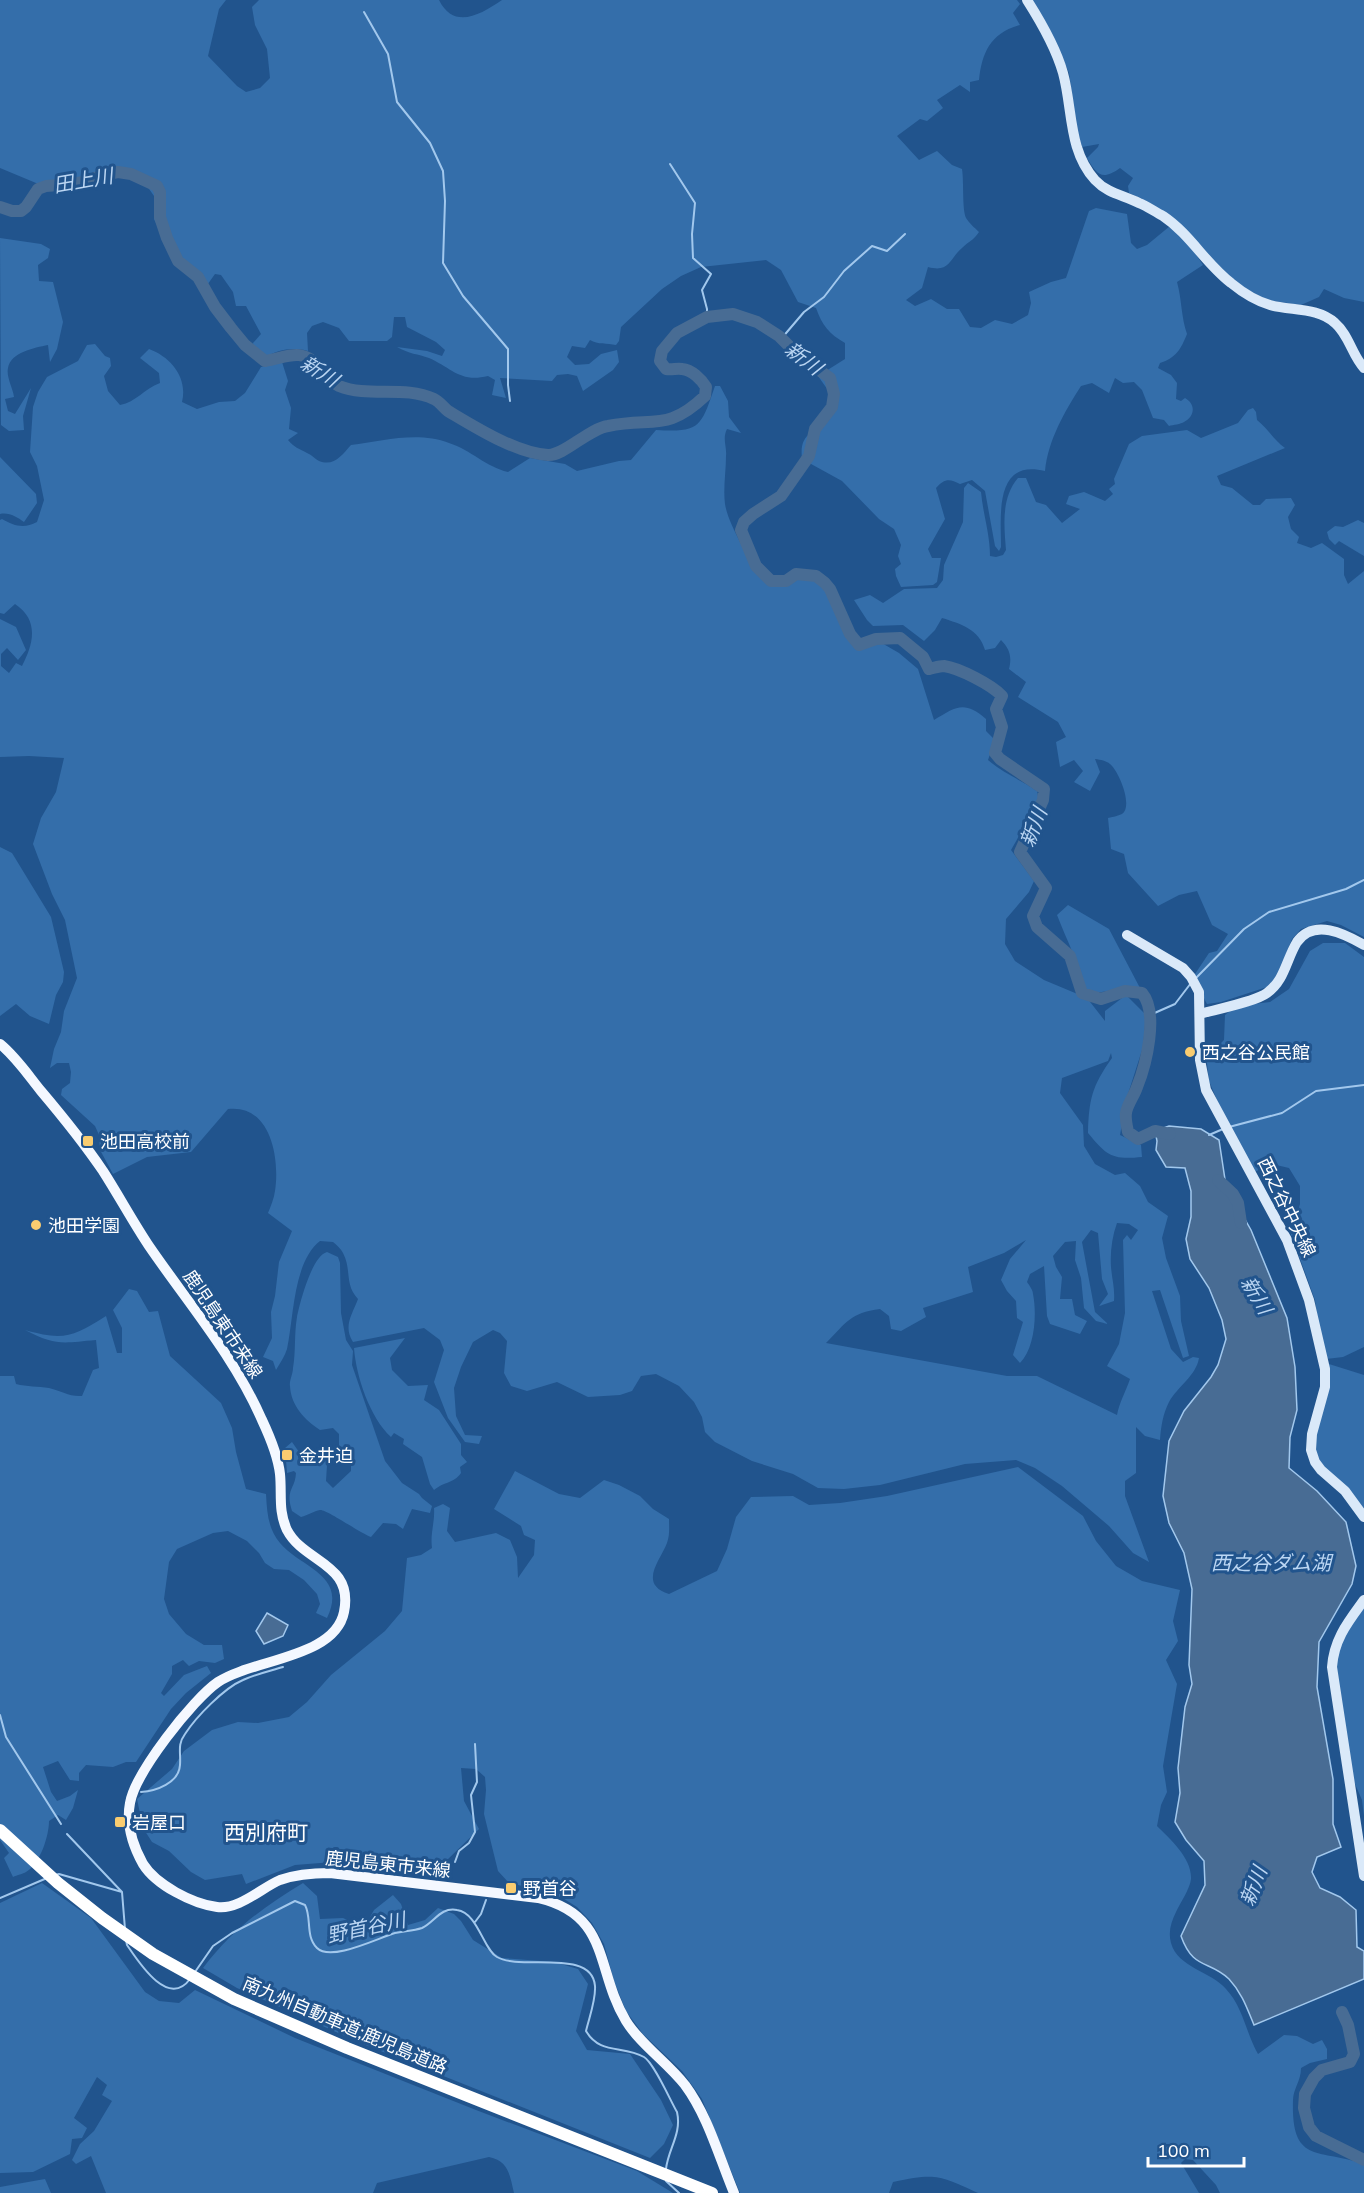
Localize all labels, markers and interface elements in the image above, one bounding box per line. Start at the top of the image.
water label: 田上川 [51,162,117,198]
water label: 新川 [781,336,829,381]
water label: 新川 [296,350,345,393]
water label: 新川 [1014,802,1053,850]
place label: 西之谷公民館 [1202,1041,1310,1064]
marker: 西之谷公民館 [1183,1045,1197,1059]
place label: 池田高校前 [100,1130,190,1153]
marker: 池田高校前 [81,1134,95,1148]
street label: 西之谷中央線 [1253,1153,1321,1261]
place label: 池田学園 [48,1214,120,1237]
marker: 池田学園 [29,1218,43,1232]
street label: 鹿児島東市来線 [178,1265,268,1383]
water label: 新川 [1236,1271,1279,1320]
place label: 金井迫 [299,1444,353,1467]
marker: 金井迫 [280,1448,294,1462]
water label: 西之谷ダム湖 [1211,1550,1334,1575]
place label: 岩屋口 [132,1811,186,1834]
marker: 岩屋口 [113,1815,127,1829]
district label: 西別府町 [224,1819,308,1845]
street label: 鹿児島東市来線 [324,1846,452,1882]
water label: 新川 [1234,1861,1273,1909]
place label: 野首谷 [523,1877,577,1900]
marker: 野首谷 [504,1881,518,1895]
water label: 野首谷川 [324,1906,410,1948]
street label: 南九州自動車道;鹿児島道路 [239,1971,451,2079]
scale bar [1148,2130,1244,2168]
text: 100 m [1157,2139,1210,2162]

